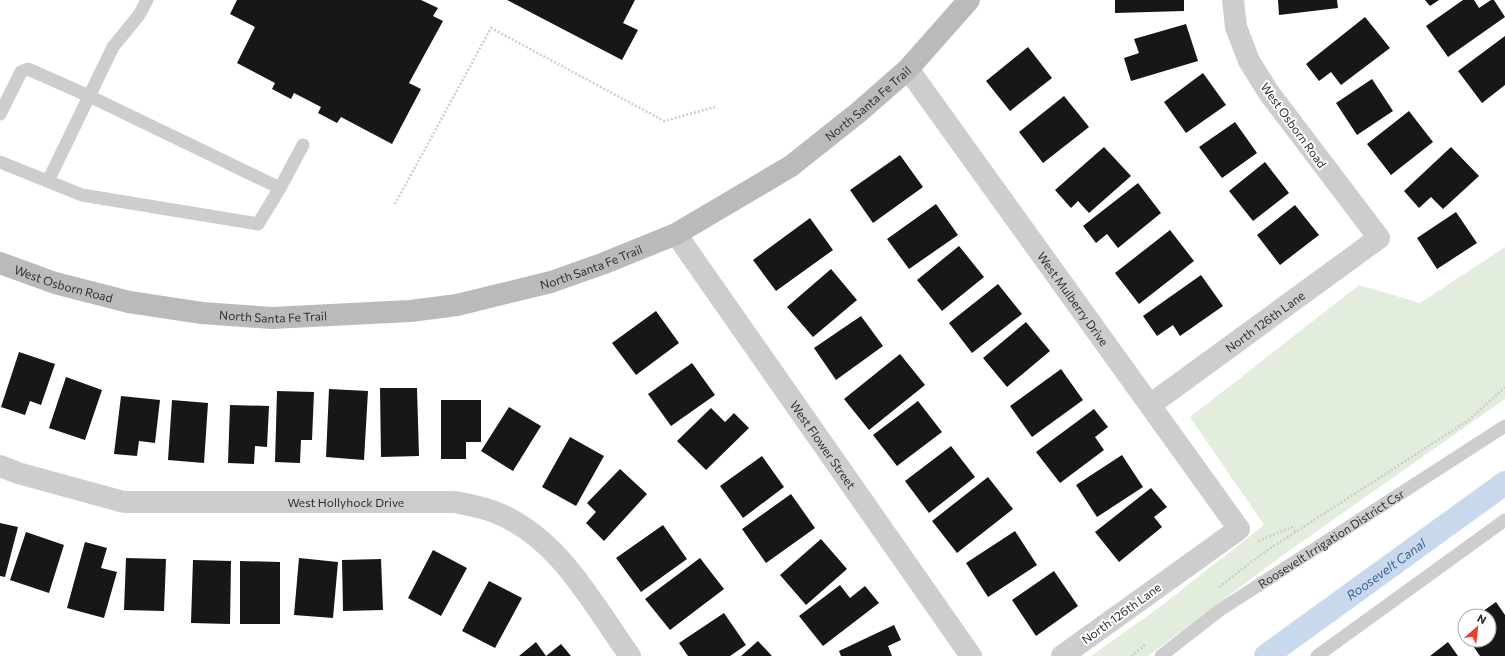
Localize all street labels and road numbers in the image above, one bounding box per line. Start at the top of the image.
street label: North Santa Fe Trail [822,63,914,143]
street label: West Osborn Road [1258,80,1330,170]
street label: North Santa Fe Trail [538,241,644,291]
street label: West Mulberry Drive [1035,249,1112,348]
street label: West Osborn Road [13,262,114,305]
street label: North 126th Lane [1222,288,1307,355]
street label: North Santa Fe Trail [219,307,327,325]
street label: West Flower Street [788,398,859,491]
street label: Roosevelt Irrigation District Csr [1255,486,1407,591]
street label: West Hollyhock Drive [287,495,404,509]
street label: North 126th Lane [1079,580,1163,646]

